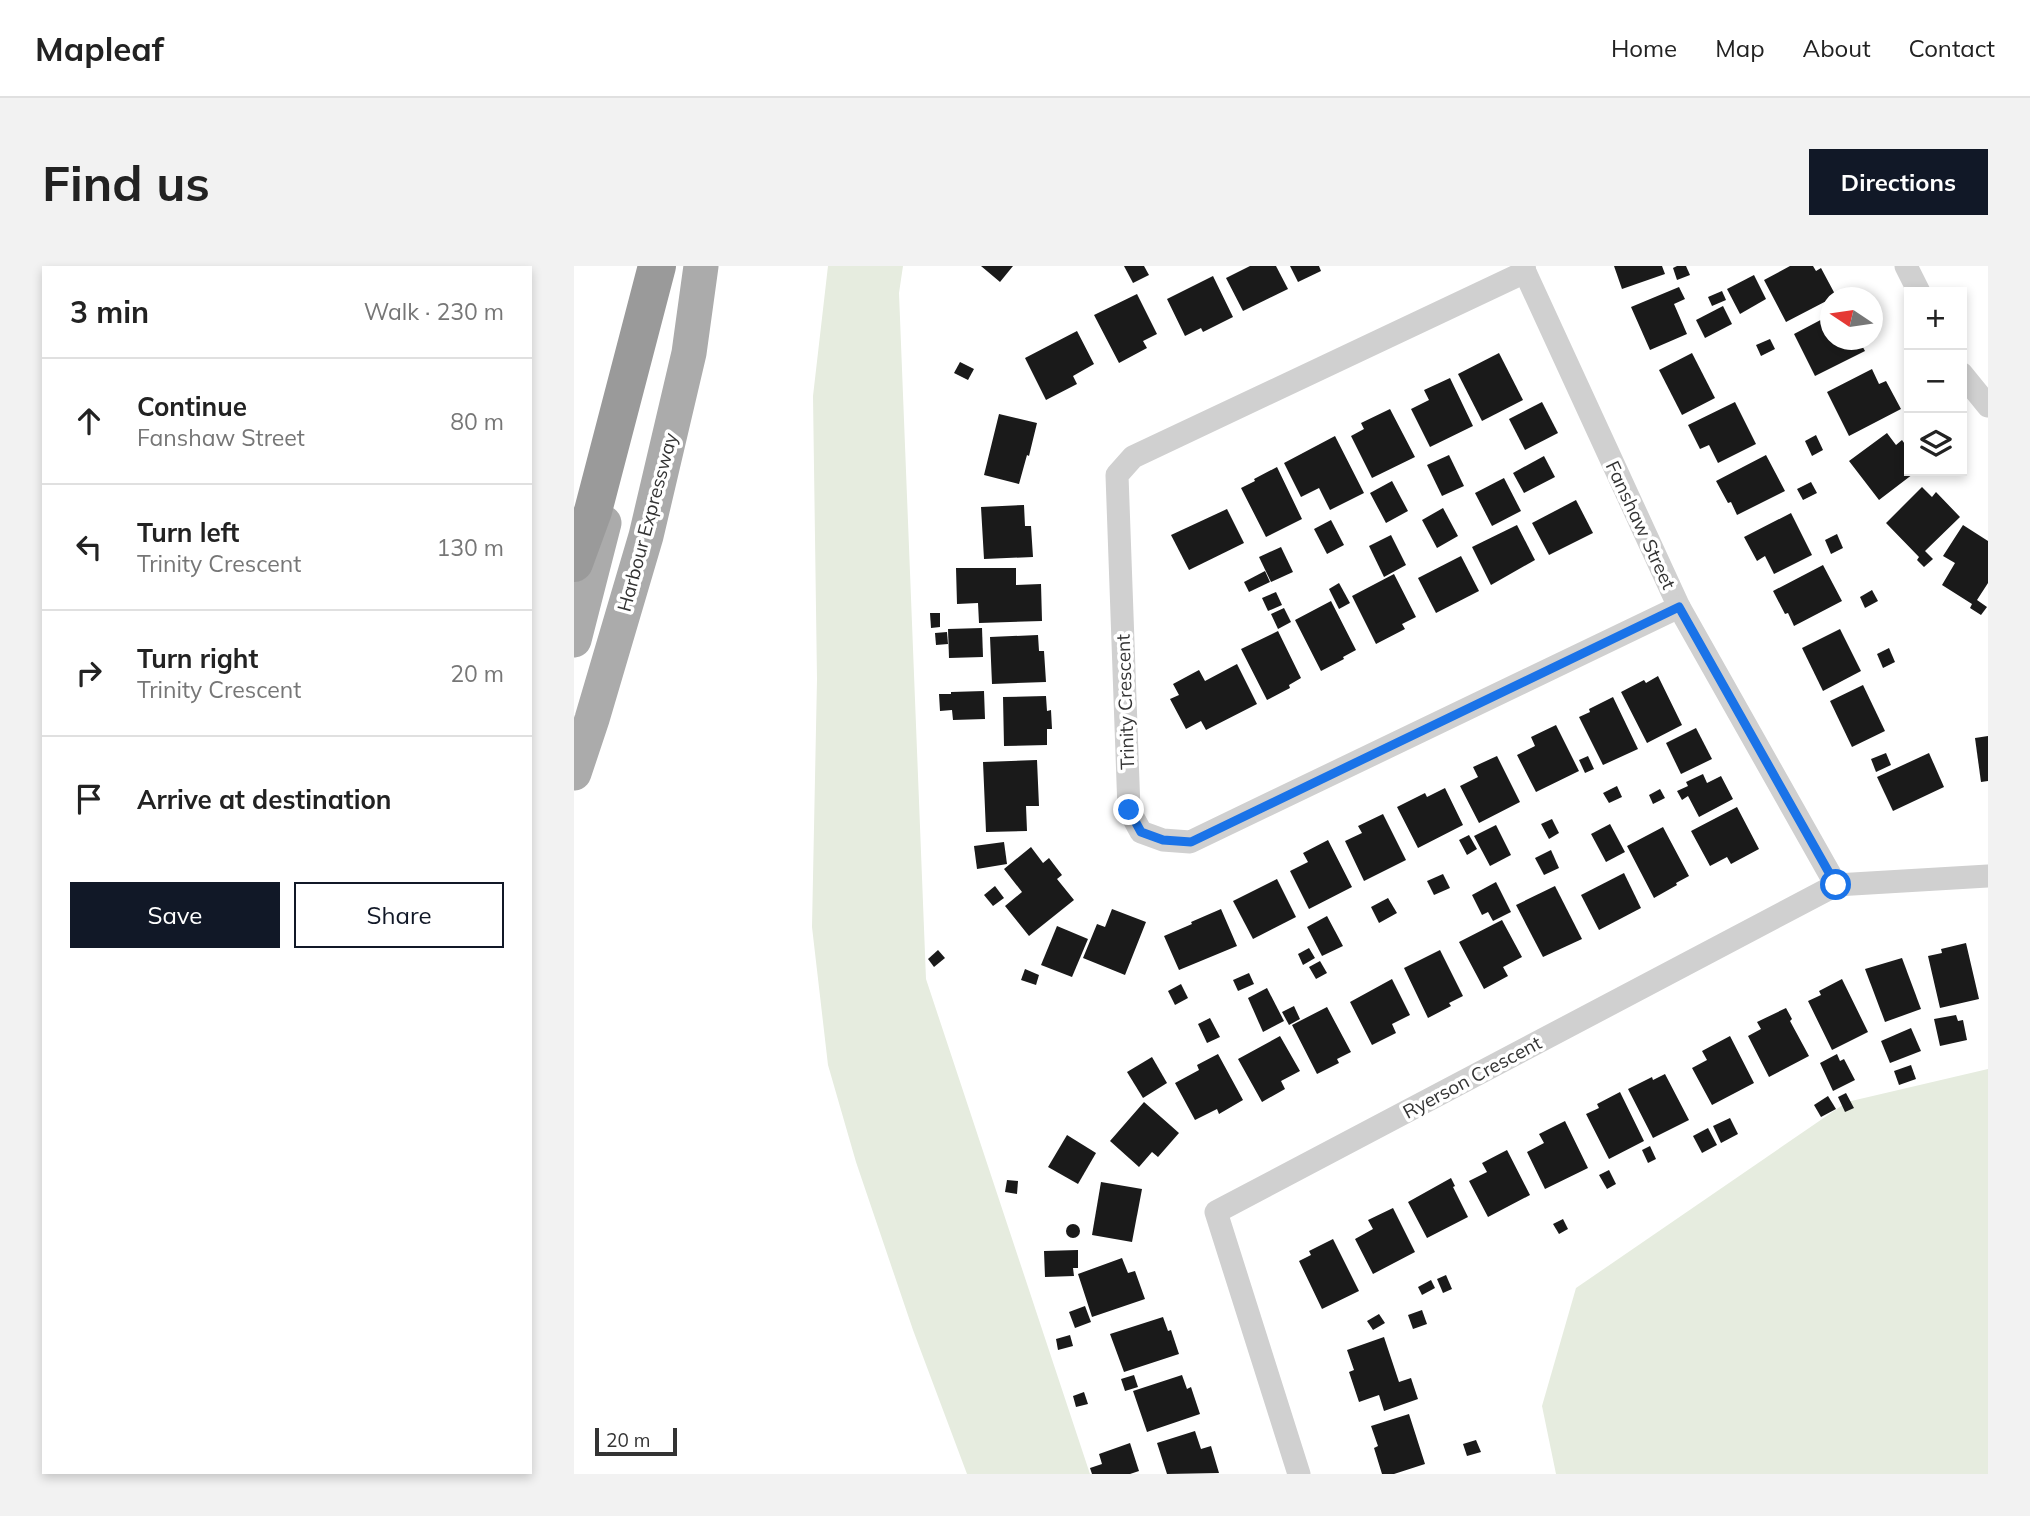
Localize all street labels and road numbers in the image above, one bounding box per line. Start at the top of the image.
street label: Harbour Expressway [612,430,682,614]
street label: Fanshaw Street [1601,457,1681,593]
street label: Trinity Crescent [1111,633,1139,770]
street label: Ryerson Crescent [1399,1030,1546,1124]

